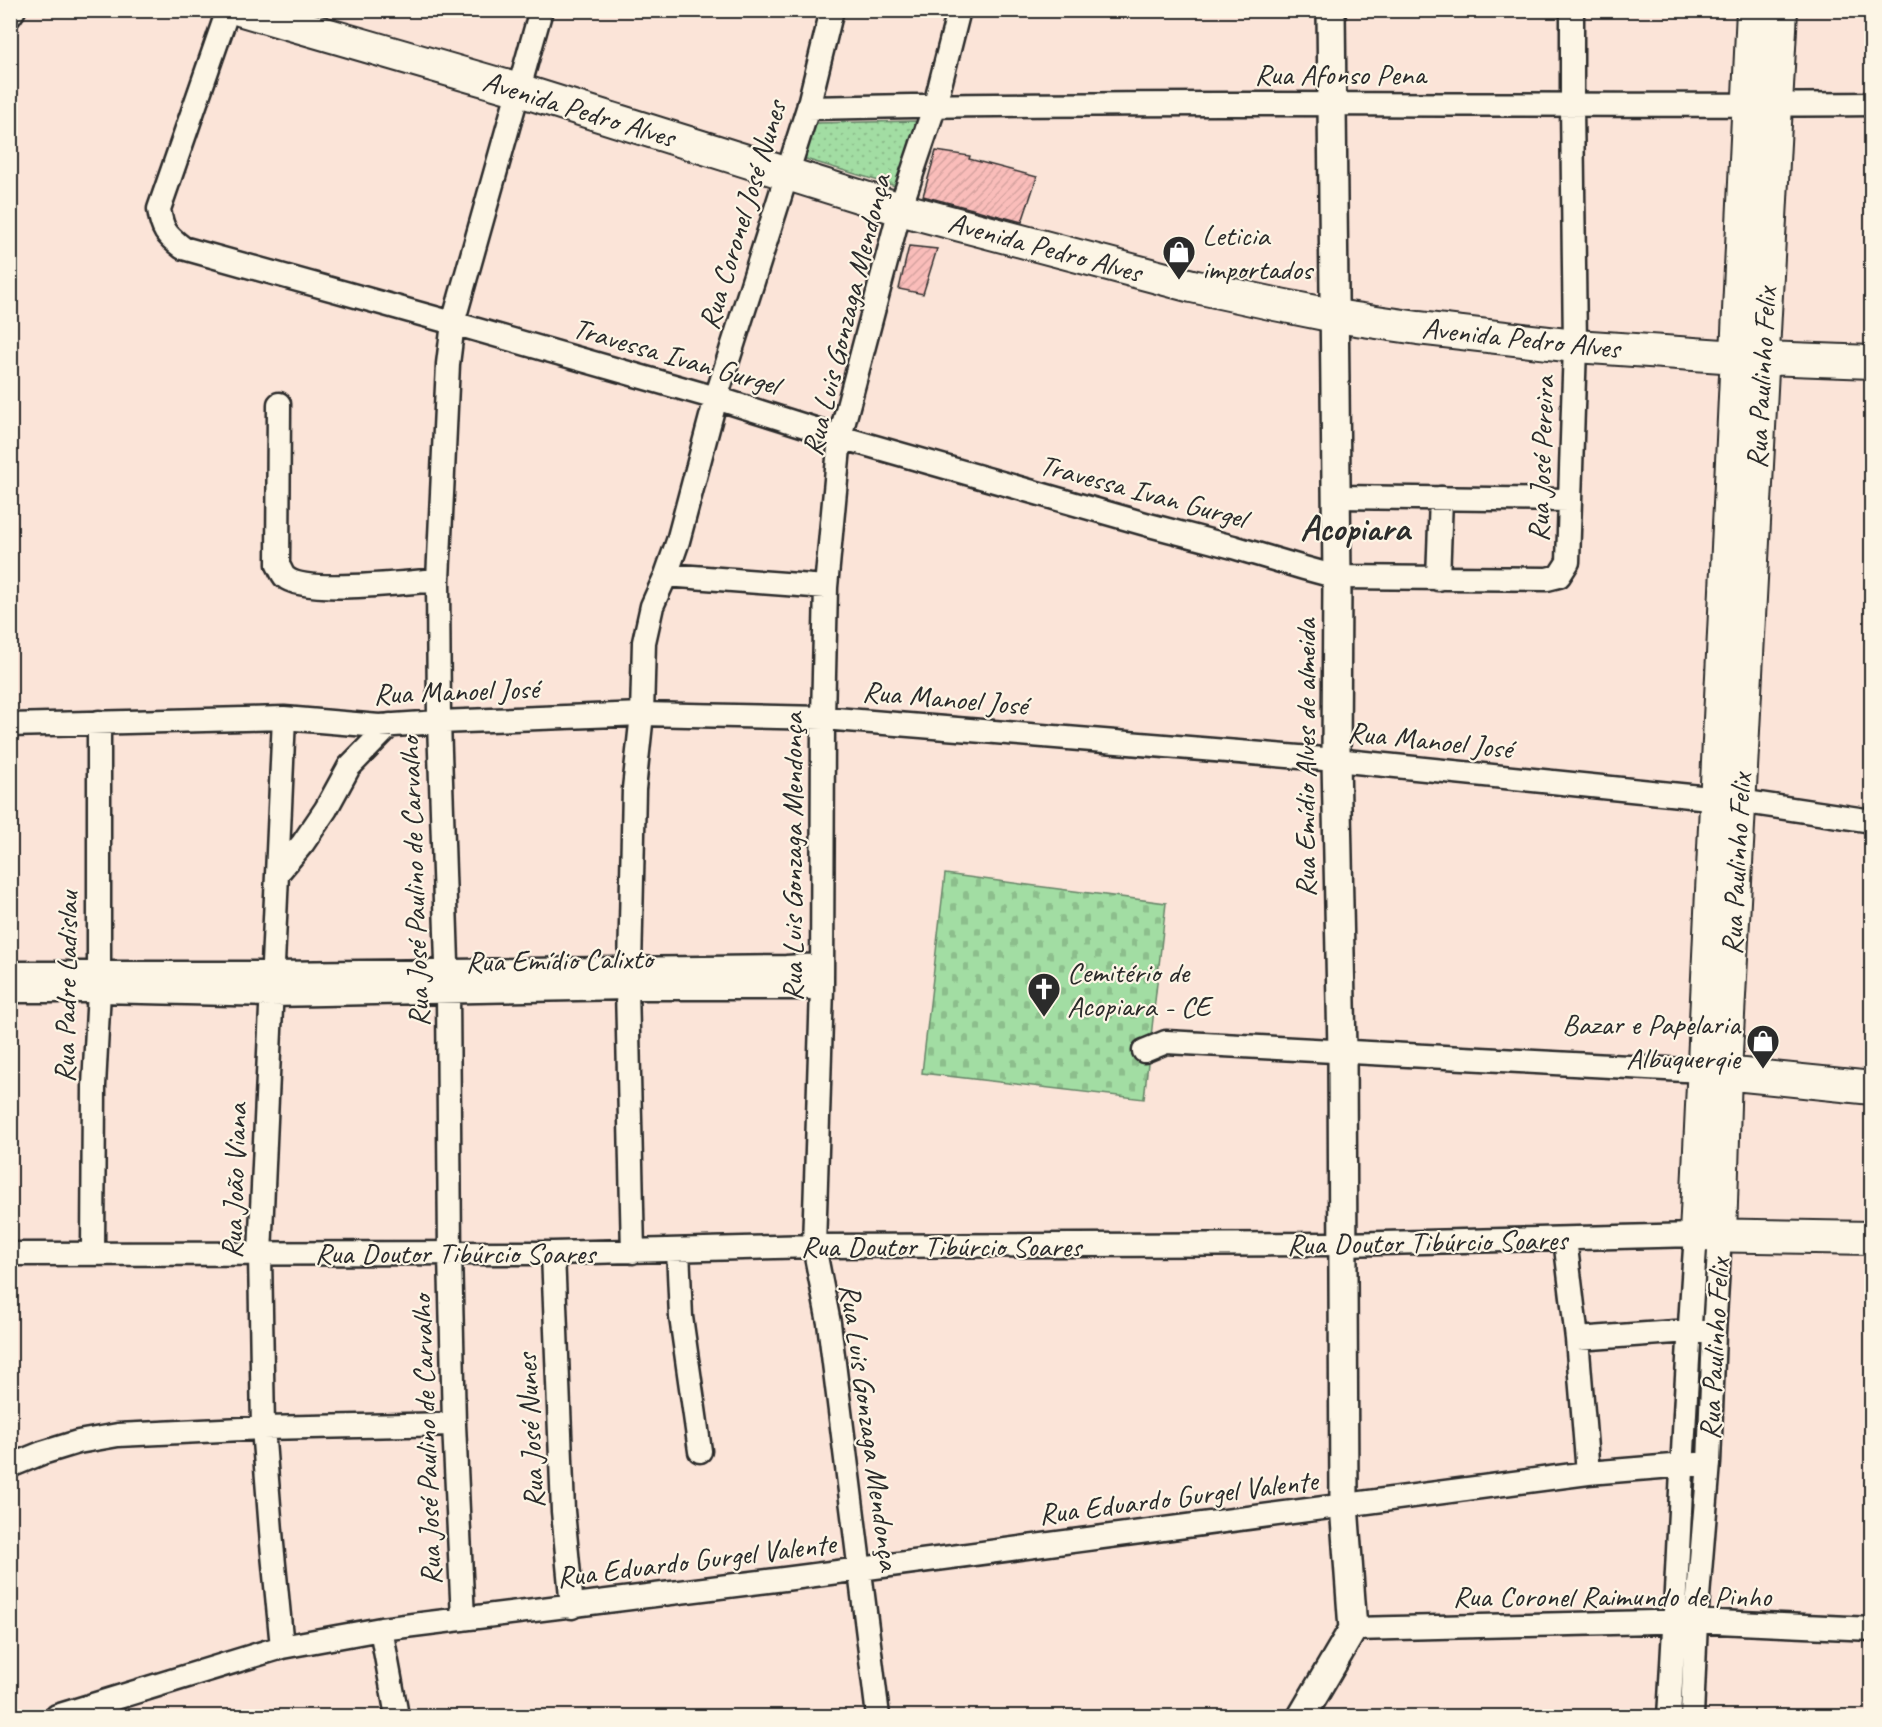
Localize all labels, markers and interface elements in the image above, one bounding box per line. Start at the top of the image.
street label: Rua Afonso Pena [1254,55,1428,93]
street label: Avenida Pedro Alves [478,62,682,157]
street label: Rua Coronel José Nunes [689,93,796,334]
street label: Rua Luis Gonzaga Mendonça [793,168,900,460]
street label: Avenida Pedro Alves [944,203,1149,292]
place label: Leticia importados [1202,216,1315,288]
shop icon: Leticia importados [1161,234,1197,281]
street label: Rua Paulinho Felix [1737,284,1785,470]
street label: Travessa Ivan Gurgel [569,308,788,405]
street label: Avenida Pedro Alves [1420,309,1624,368]
street label: Rua José Pereira [1519,374,1563,542]
street label: Travessa Ivan Gurgel [1035,445,1255,538]
district label: Acopiara [1300,505,1413,551]
street label: Rua Emídio Alves de almeida [1286,617,1324,897]
street label: Rua Manoel José [373,669,544,713]
street label: Rua Manoel José [861,672,1033,725]
street label: Rua Luis Gonzaga Mendonça [773,711,811,1001]
street label: Rua Manoel José [1346,712,1518,768]
street label: Rua José Paulino de Carvalho [390,733,438,1028]
street label: Rua Paulinho Felix [1712,770,1760,956]
street label: Rua Padre Ladislau [45,889,87,1083]
street label: Rua Emídio Calixto [465,939,656,981]
place label: Cemitério de Acopiara - CE [1067,953,1215,1025]
church icon: Cemitério de Acopiara - CE [1026,971,1062,1018]
place label: Bazar e Papelaria Albuquerqie [1562,1005,1742,1077]
shop icon: Bazar e Papelaria Albuquerqie [1745,1023,1781,1070]
street label: Rua João Viana [212,1101,256,1259]
street label: Rua Doutor Tibúrcio Soares [1286,1221,1570,1263]
street label: Rua Doutor Tibúrcio Soares [801,1227,1084,1265]
street label: Rua Doutor Tibúrcio Soares [315,1234,598,1272]
street label: Rua Paulinho Felix [1690,1255,1738,1441]
street label: Rua Luis Gonzaga Mendonça [831,1281,909,1575]
street label: Rua José Paulino de Carvalho [402,1291,450,1586]
street label: Rua José Nunes [507,1350,553,1509]
street label: Rua Eduardo Gurgel Valente [1037,1461,1322,1533]
street label: Rua Eduardo Gurgel Valente [555,1524,840,1596]
street label: Rua Coronel Raimundo de Pinho [1453,1577,1773,1615]

